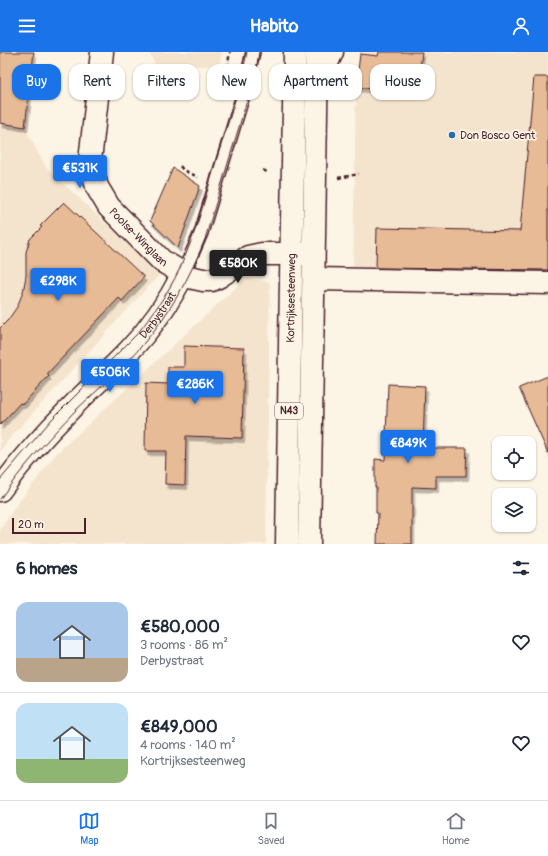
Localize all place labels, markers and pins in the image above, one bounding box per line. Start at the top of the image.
place label: Don Bosco Gent [460,129,536,142]
marker: Don Bosco Gent [447,130,457,140]
pin: €531K [52,155,108,189]
pin: €580K [210,250,266,284]
pin: €298K [30,268,86,302]
pin: €506K [82,359,138,393]
pin: €286K [167,371,223,405]
pin: €849K [380,430,436,464]

